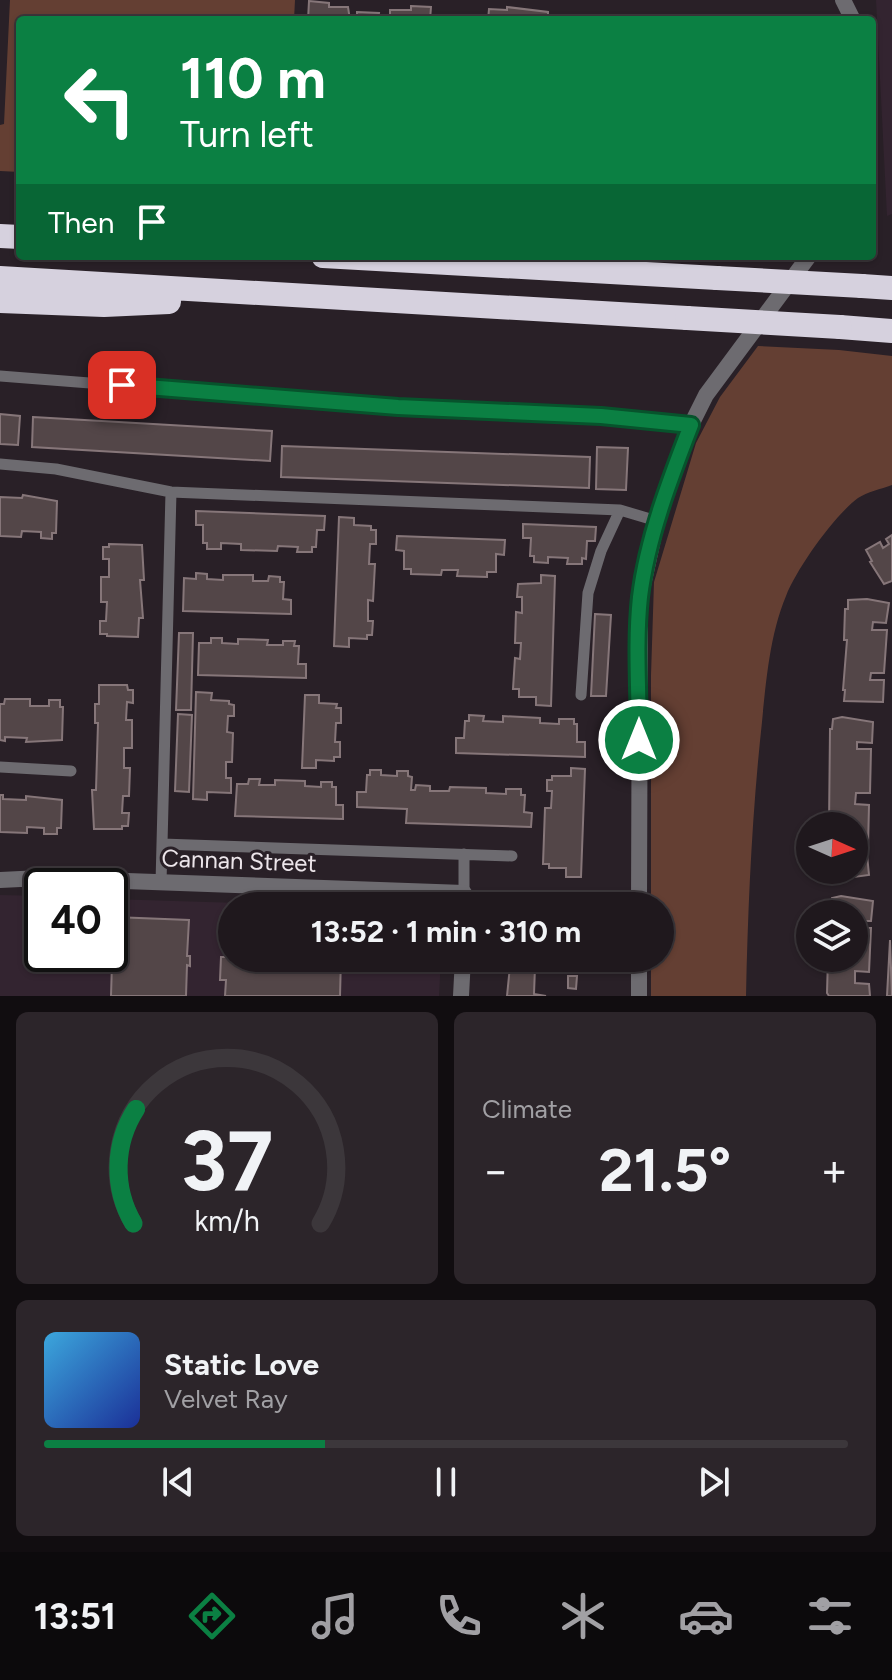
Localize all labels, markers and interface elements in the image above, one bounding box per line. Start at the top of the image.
text: 110 m [180,45,326,112]
icon: left [48,48,152,152]
text: Turn left [180,113,314,156]
icon: arrive [130,200,174,244]
text: Then [48,204,114,241]
pin [88,351,156,419]
icon: arrive [100,363,144,407]
position arrow [597,698,681,782]
north arrow [796,812,868,884]
map controls [796,812,868,972]
street label: Cannan Street [161,843,317,878]
speed limit sign: 40 [24,868,128,972]
button: layers [796,900,868,972]
text: 13:52 · 1 min · 310 m [311,913,581,950]
text: Climate [482,1093,572,1125]
text: 37 [181,1111,273,1211]
text: 21.5° [599,1134,731,1206]
text: − [482,1144,509,1197]
text: + [821,1144,848,1197]
text: km/h [194,1204,260,1238]
text: Static Love [164,1346,319,1383]
text: Velvet Ray [164,1383,288,1415]
icon: previous [156,1460,200,1504]
icon: pause [424,1460,468,1504]
icon: next [692,1460,736,1504]
icon: directions [184,1588,240,1644]
icon: music [307,1588,363,1644]
icon: phone [431,1588,487,1644]
icon: climate [555,1588,611,1644]
icon: car [678,1588,734,1644]
icon: filters [802,1588,858,1644]
text: 13:51 [34,1595,116,1638]

